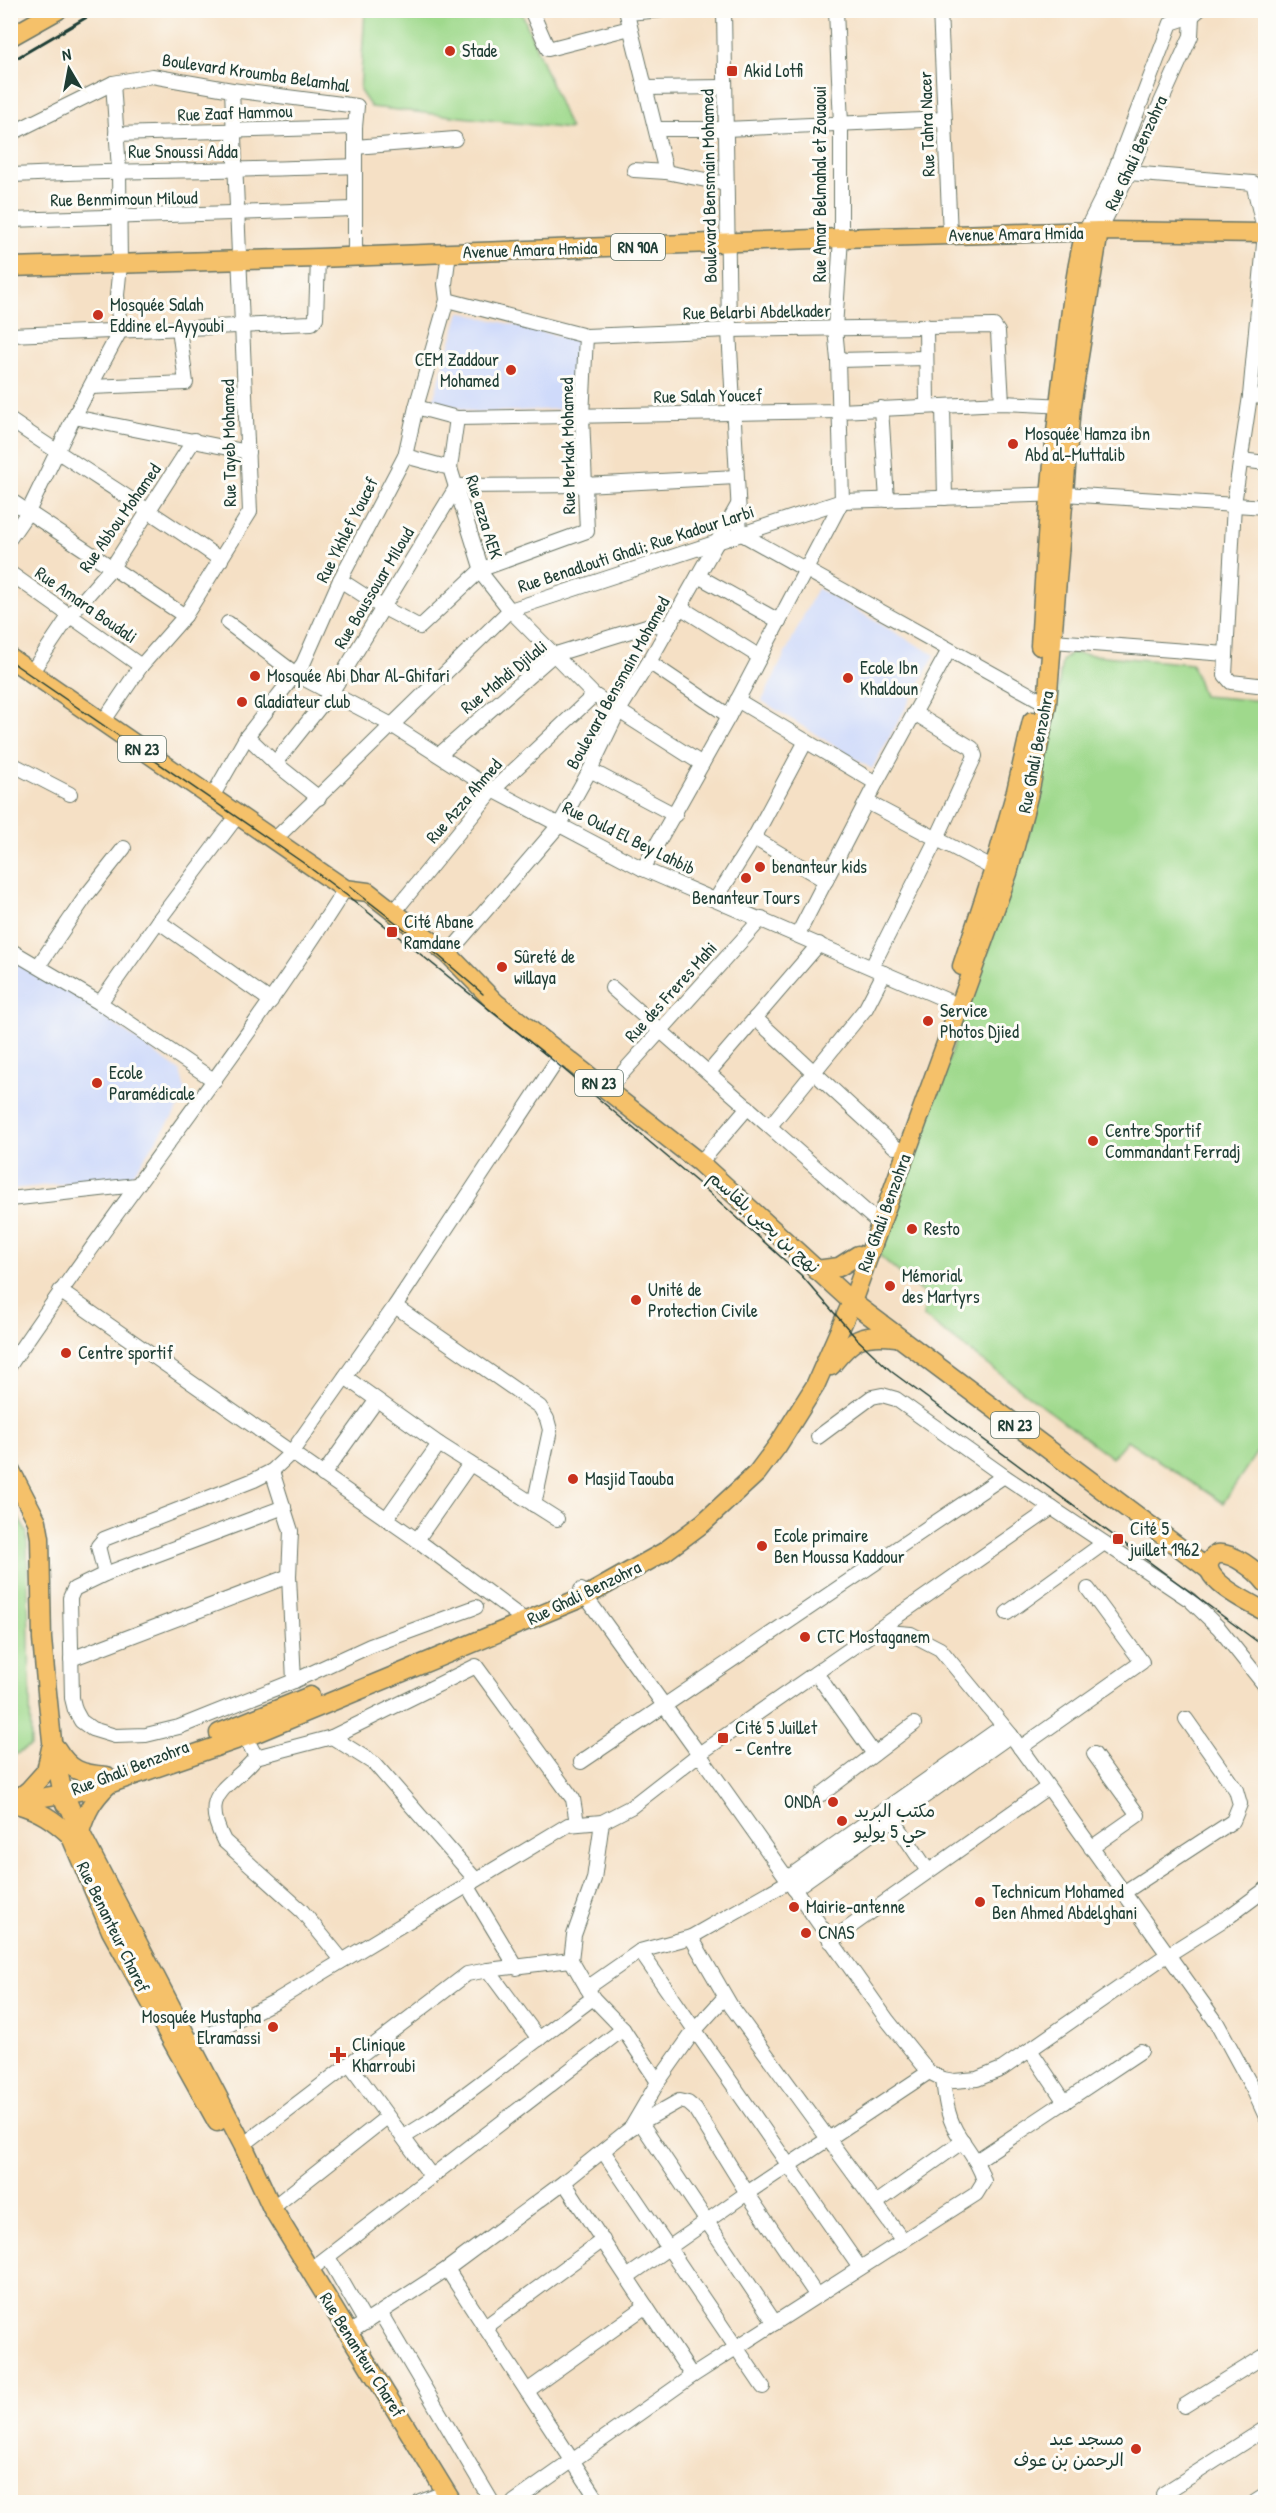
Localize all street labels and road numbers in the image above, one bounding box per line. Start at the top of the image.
street label: Boulevard Kroumba Belamhal [161,47,352,98]
street label: Rue Tahra Nacer [912,71,941,177]
street label: Rue Amar Belmahal et Zouaoui [807,86,832,282]
street label: Boulevard Bensmain Mohamed [694,89,723,283]
street label: Rue Ghali Benzohra [1098,91,1173,214]
street label: Rue Zaaf Hammou [177,98,293,127]
street label: Rue Snoussi Adda [128,139,238,164]
street label: Rue Benmimoun Miloud [50,185,198,212]
street label: Avenue Amara Hmida [948,220,1084,247]
road number: RN 90A [611,234,665,260]
street label: Avenue Amara Hmida [462,235,598,264]
street label: Rue Belarbi Abdelkader [683,298,831,325]
street label: Rue Merkak Mohamed [554,377,581,515]
street label: Rue Tayeb Mohamed [215,379,242,507]
street label: Rue Salah Youcef [654,382,763,409]
street label: Rue Abbou Mohamed [73,458,167,577]
street label: Rue Ykhlef Youcef [309,472,384,587]
street label: Rue azza AEK [460,472,509,562]
street label: Rue Benadlouti Ghali; Rue Kadour Larbi [515,498,757,599]
street label: Rue Boussouar Miloud [327,522,420,653]
street label: Rue Amara Boudali [30,560,142,649]
street label: Boulevard Bensmain Mohamed [560,592,675,774]
street label: Rue Mahdi Djilali [455,634,552,719]
street label: Rue Ghali Benzohra [1011,689,1060,815]
road number: RN 23 [118,736,166,762]
street label: Rue Azza Ahmed [420,753,507,848]
street label: Rue Ould El Bey Lahbib [559,795,700,881]
street label: Rue des Freres Mahi [619,936,723,1047]
road number: RN 23 [575,1070,623,1096]
street label: Rue Ghali Benzohra [851,1150,916,1275]
street label: نهج بن يحيى بلقاسم [702,1165,826,1280]
road number: RN 23 [991,1412,1039,1438]
street label: Rue Ghali Benzohra [523,1554,645,1631]
street label: Rue Ghali Benzohra [68,1734,192,1801]
street label: Rue Benanteur Charef [71,1857,156,1997]
street label: Rue Benanteur Charef [314,2287,411,2422]

